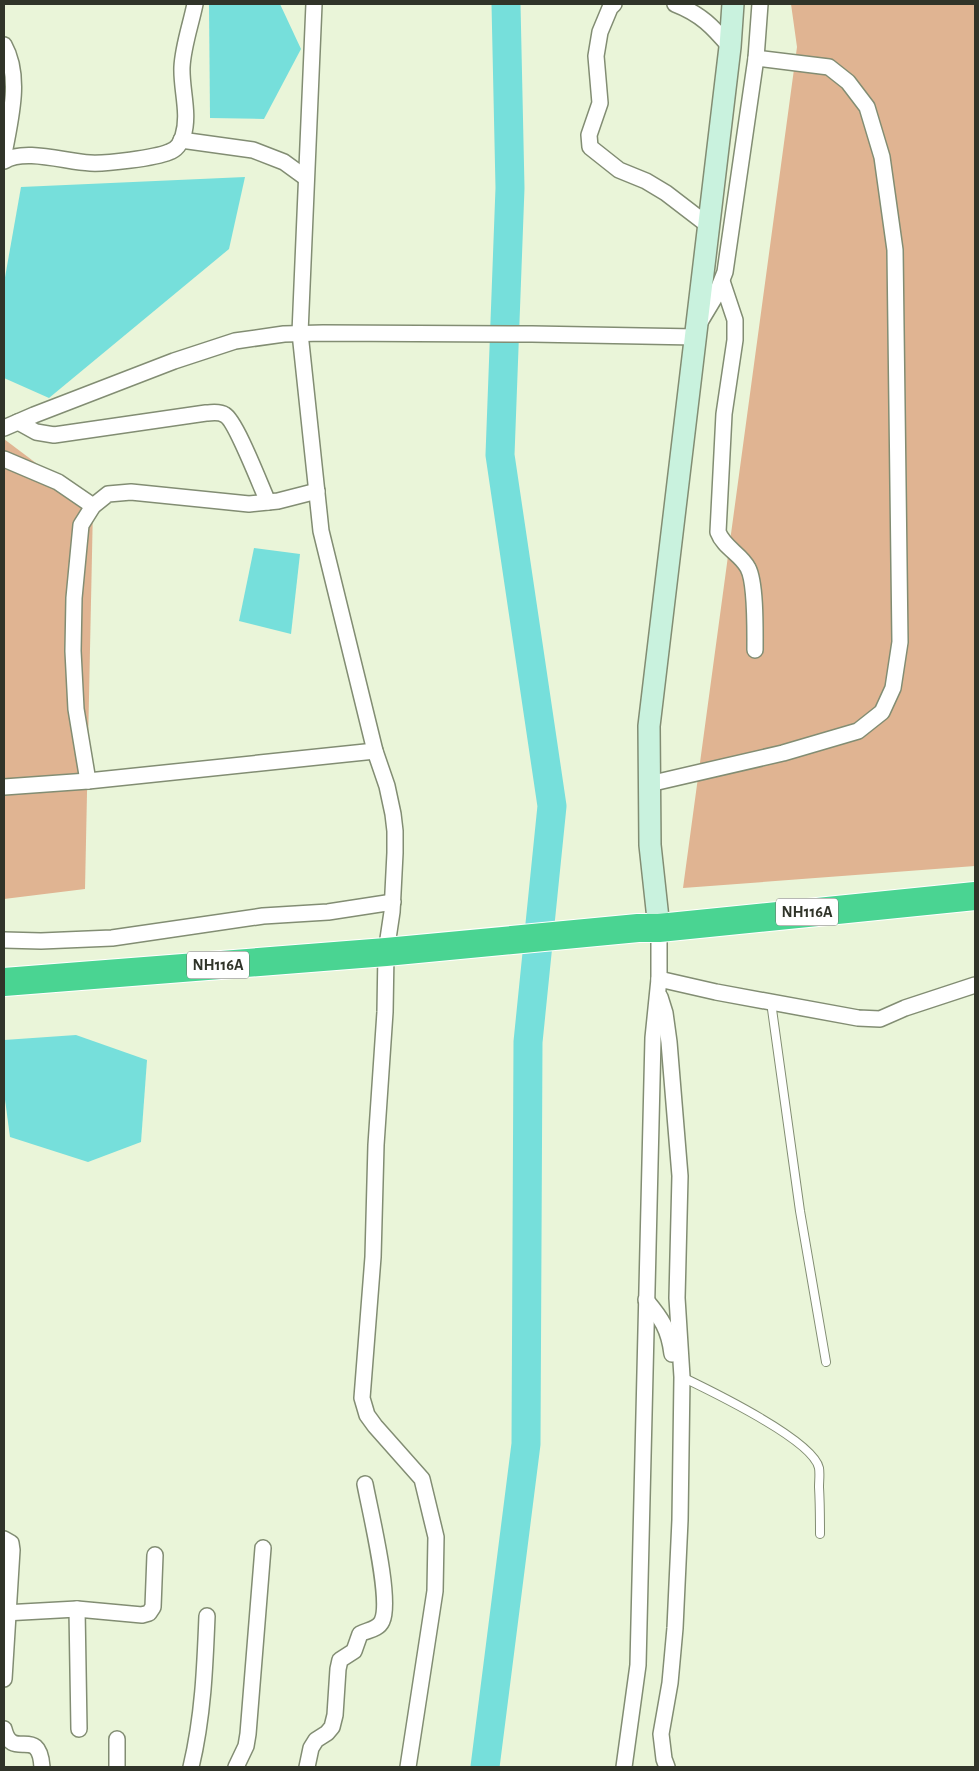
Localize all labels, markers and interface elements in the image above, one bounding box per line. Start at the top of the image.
road number: NH116A [776,899,838,926]
road number: NH116A [187,952,249,978]

